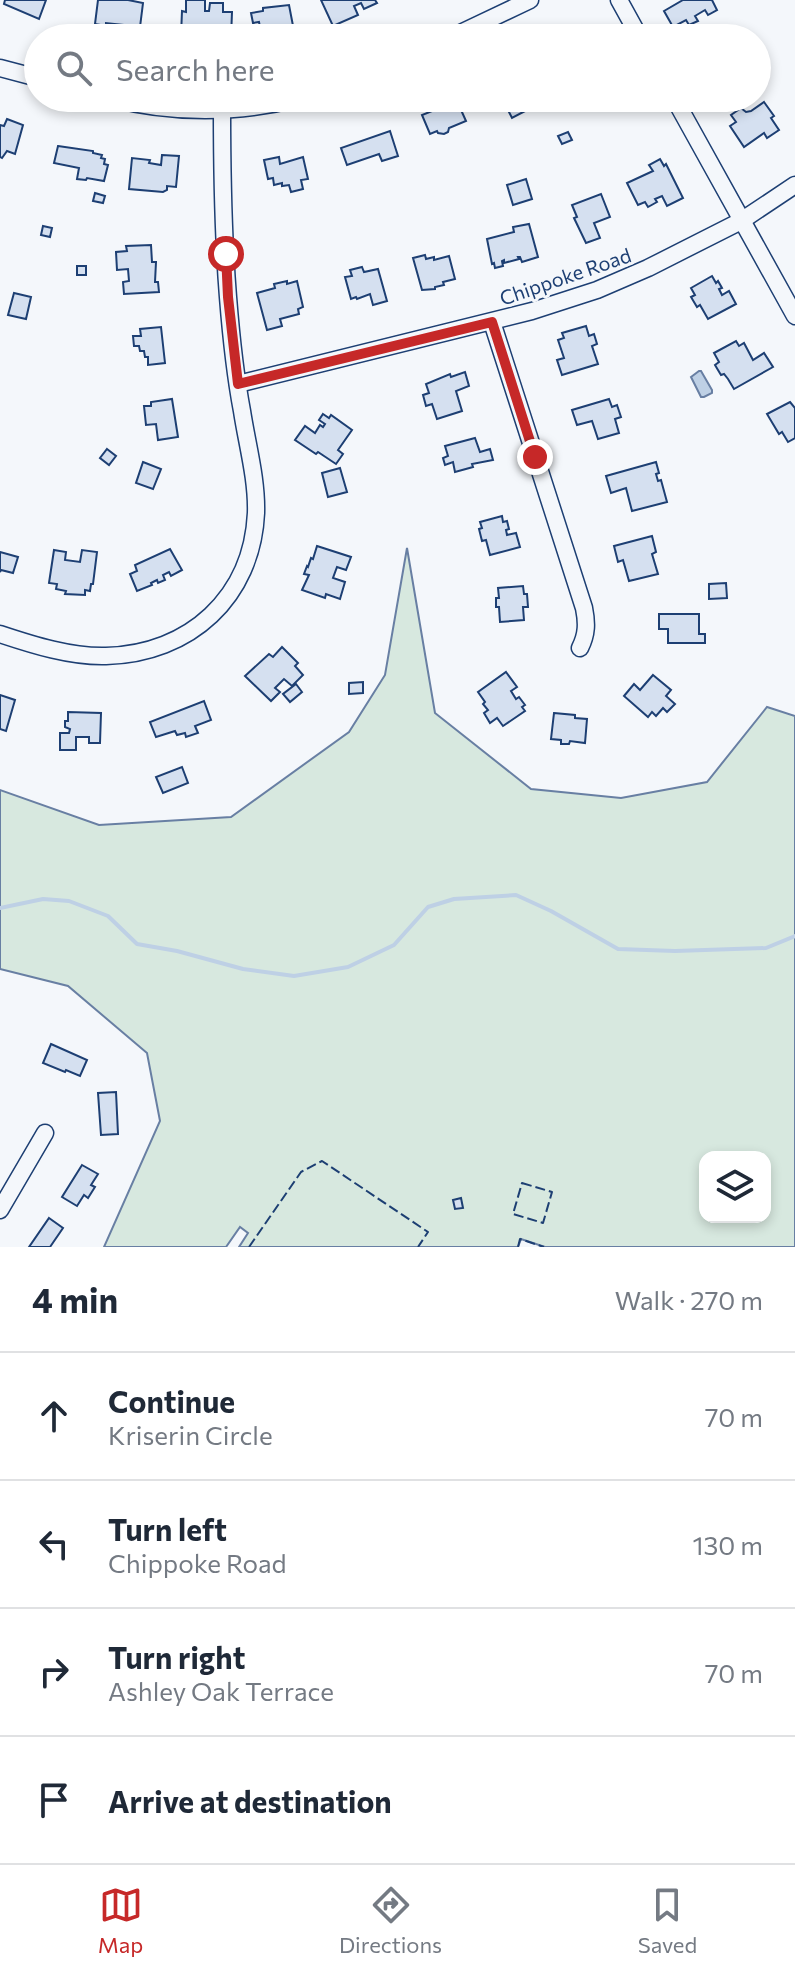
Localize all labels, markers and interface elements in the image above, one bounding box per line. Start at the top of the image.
search box [24,24,771,112]
icon: search [52,46,96,90]
text: Search here [116,50,275,87]
route start [208,236,244,272]
street label: Chippoke Road [496,242,634,310]
route end [517,439,553,475]
map controls [699,1151,771,1223]
button: layers [699,1151,771,1223]
text: 4 min [32,1278,118,1320]
text: Walk · 270 m [615,1284,763,1315]
text: Continue [108,1382,235,1419]
icon: ahead [32,1394,76,1438]
text: 70 m [705,1401,763,1432]
text: Kriserin Circle [108,1419,273,1450]
text: Turn left [108,1510,227,1547]
icon: left [32,1522,76,1566]
text: 130 m [692,1529,763,1560]
text: Chippoke Road [108,1547,287,1578]
text: Turn right [108,1638,245,1675]
icon: right [32,1650,76,1694]
text: 70 m [705,1657,763,1688]
text: Ashley Oak Terrace [108,1675,334,1706]
icon: arrive [32,1778,76,1822]
text: Arrive at destination [108,1782,392,1819]
tab: Map [98,1883,143,1958]
tab: Directions [339,1883,442,1958]
tab: Saved [638,1883,697,1958]

